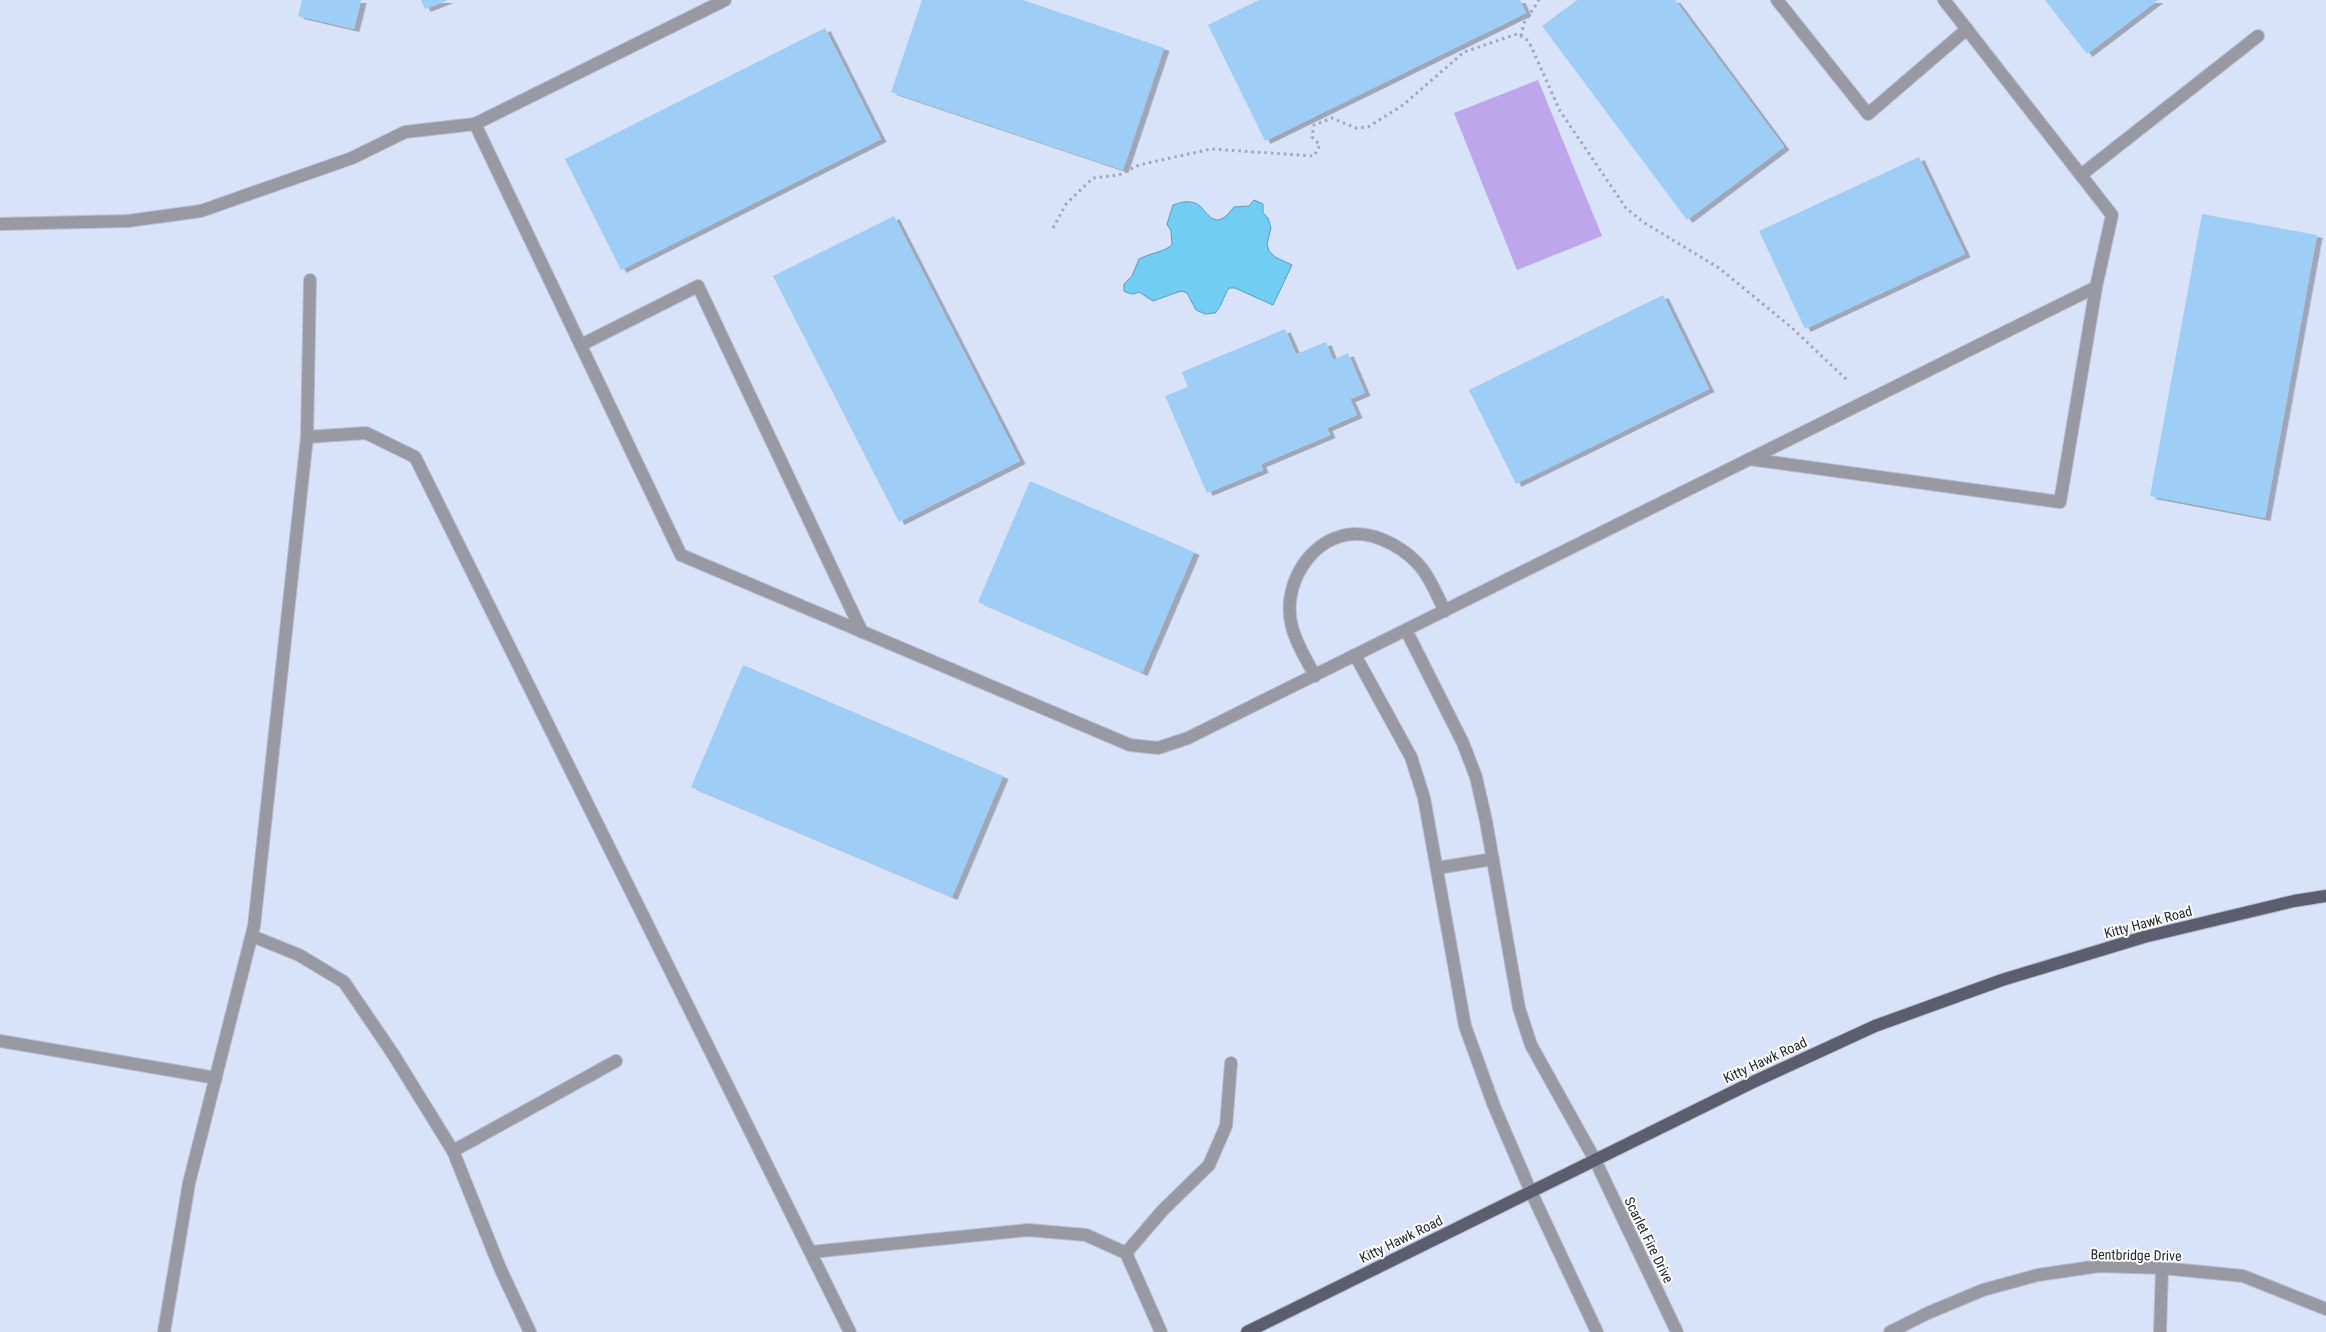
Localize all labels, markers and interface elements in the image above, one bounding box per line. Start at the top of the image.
street label: Kitty Hawk Road [2102,903,2194,941]
street label: Kitty Hawk Road [1721,1034,1809,1086]
street label: Scarlet Fire Drive [1621,1194,1677,1286]
street label: Kitty Hawk Road [1357,1212,1445,1266]
street label: Bentbridge Drive [2090,1246,2182,1264]

